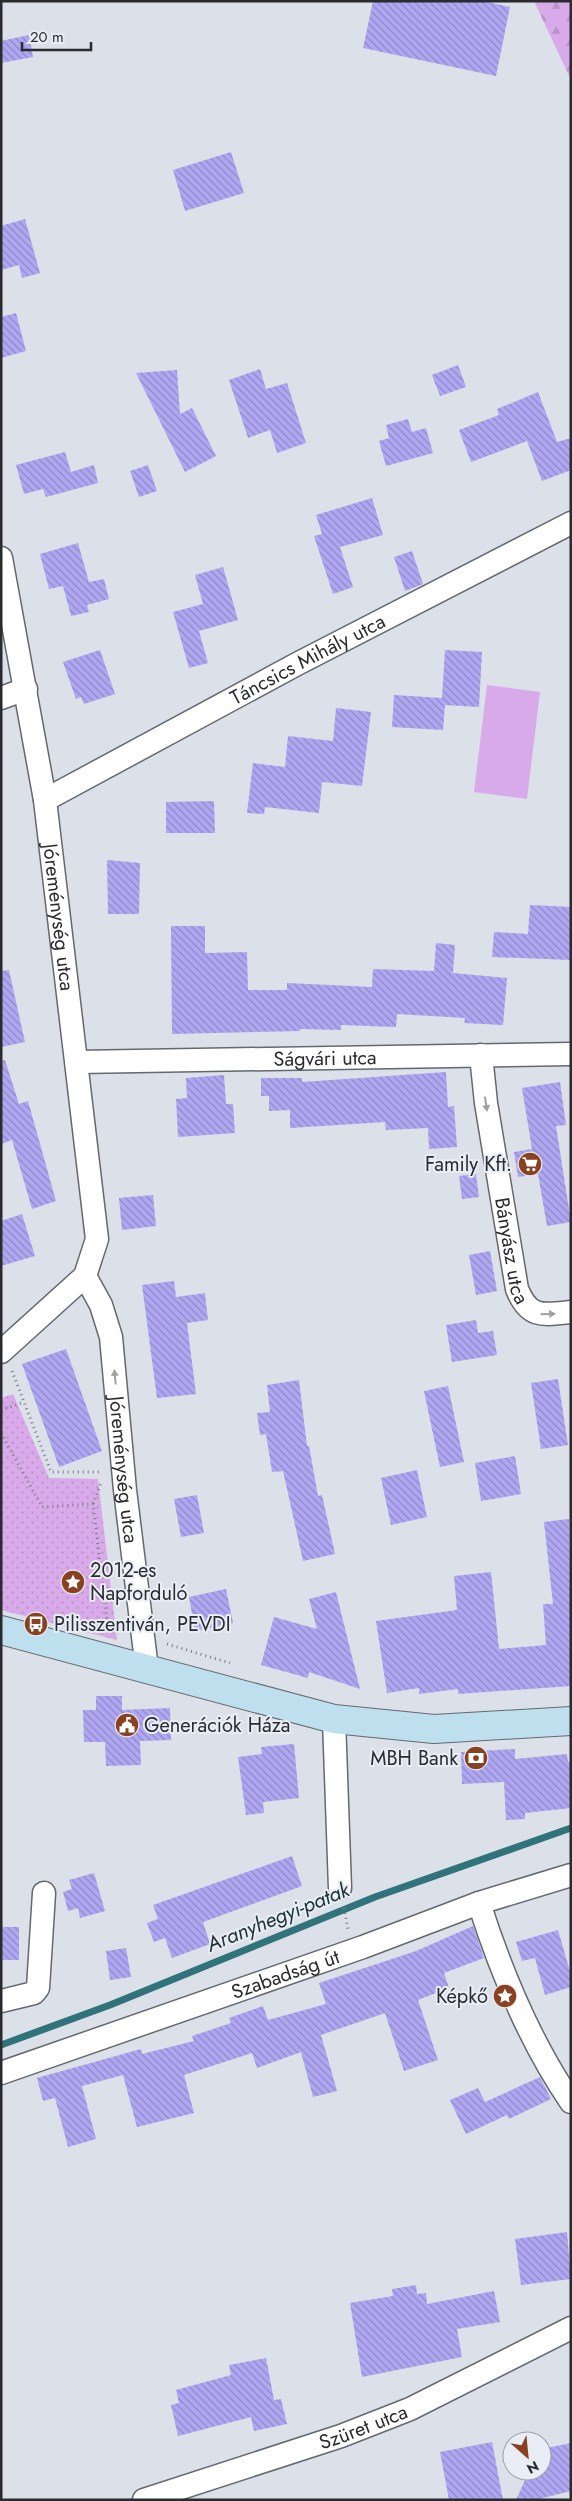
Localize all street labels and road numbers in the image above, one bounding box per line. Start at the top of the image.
street label: Táncsics Mihály utca [225,607,390,712]
street label: Jóreménység utca [35,839,81,992]
street label: Ságvári utca [273,1043,377,1074]
street label: Bányász utca [487,1195,536,1310]
street label: Jóreménység utca [101,1392,145,1545]
street label: Szabadság út [227,1942,344,2007]
street label: Szüret utca [315,2397,412,2457]

